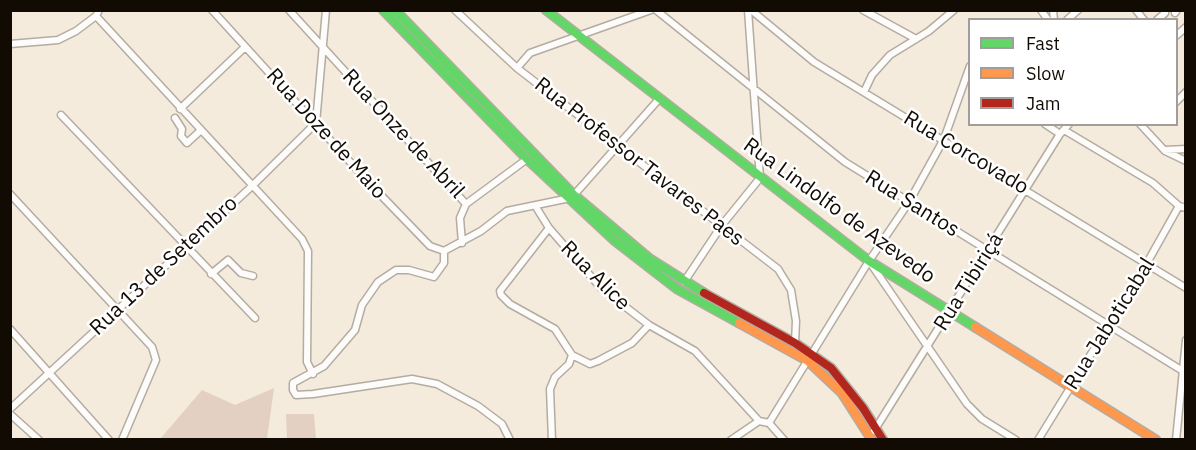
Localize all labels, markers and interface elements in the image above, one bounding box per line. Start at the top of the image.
legend [968,18,1178,126]
text: Fast [1026,32,1060,55]
text: Slow [1026,62,1065,85]
street label: Rua Doze de Maio [261,63,391,205]
street label: Rua Onze de Abril [337,64,469,204]
street label: Rua Professor Tavares Paes [529,72,749,252]
text: Jam [1026,92,1061,115]
street label: Rua Corcovado [899,106,1033,200]
street label: Rua Lindolfo de Azevedo [738,133,940,289]
street label: Rua Santos [860,165,964,243]
street label: Rua 13 de Setembro [85,191,243,341]
street label: Rua Tibiriçá [929,228,1009,336]
street label: Rua Alice [555,236,635,316]
street label: Rua Jaboticabal [1059,253,1161,395]

